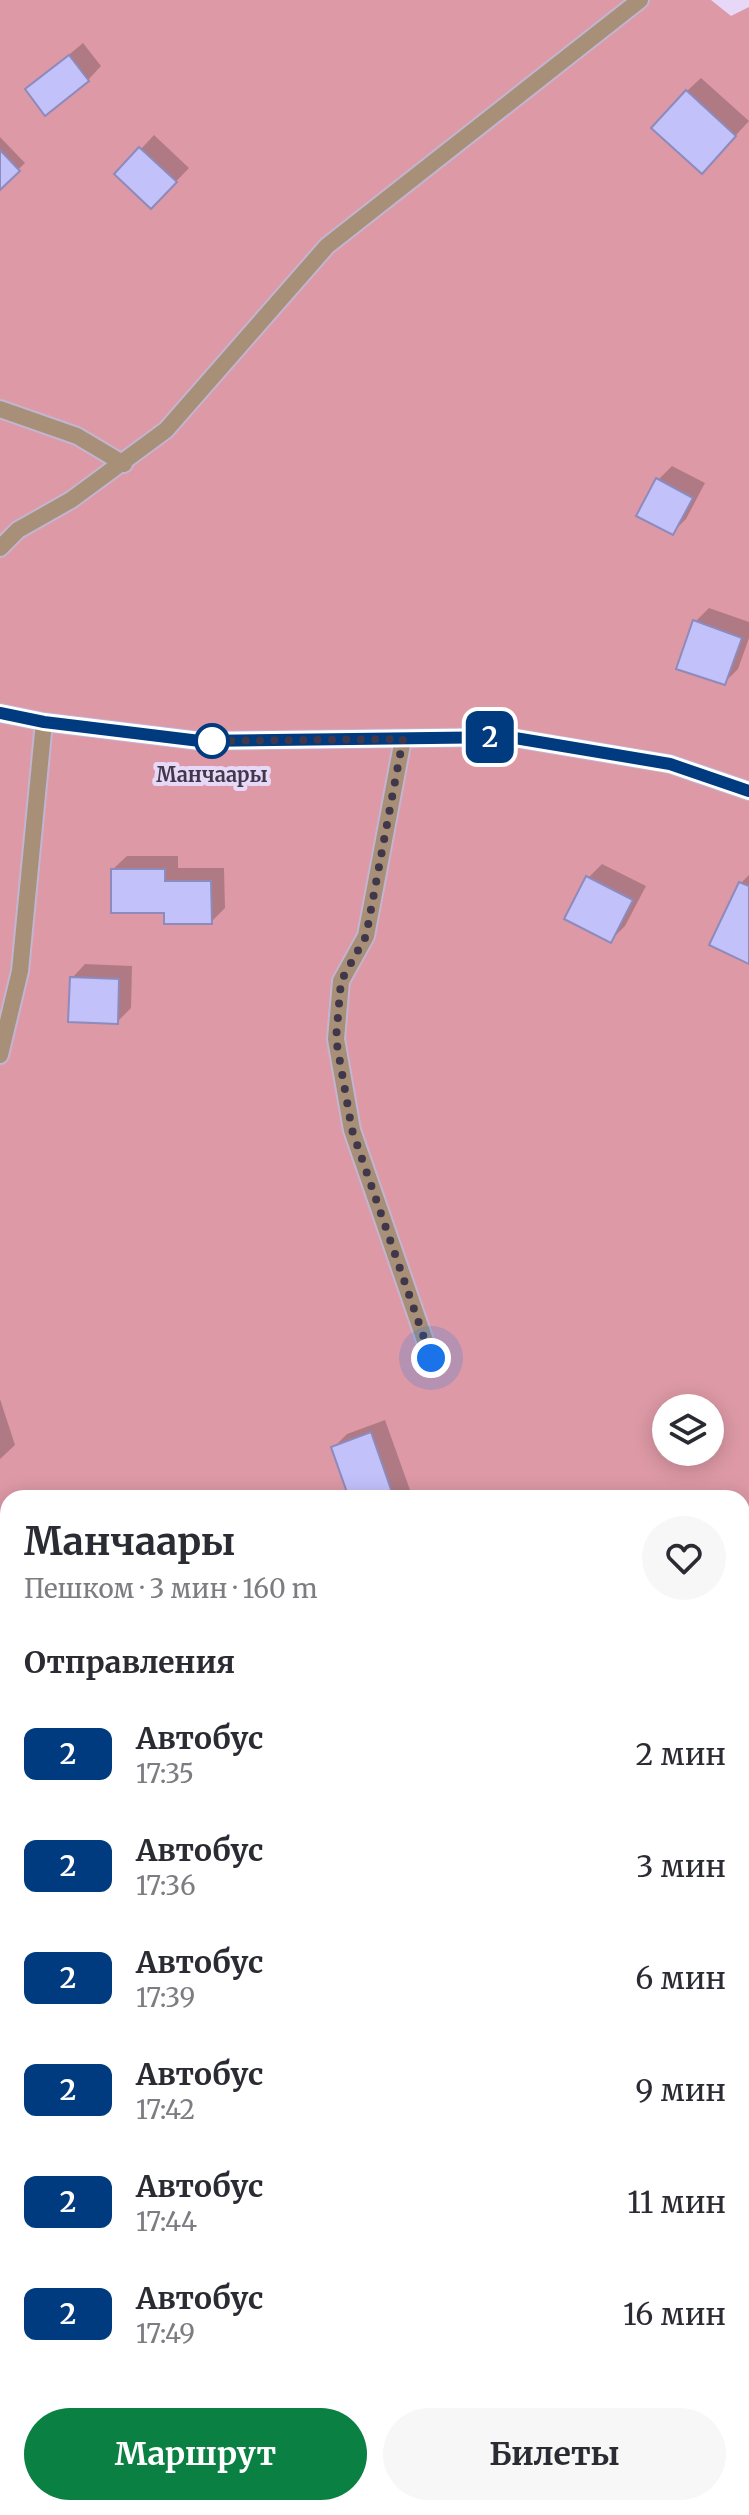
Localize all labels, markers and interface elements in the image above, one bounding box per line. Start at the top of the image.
line badge: 2 [464,711,516,763]
text: 2 [482,719,498,755]
marker: Манчаары [195,724,229,758]
place label: Манчаары [156,762,268,787]
your location [411,1338,451,1378]
map controls [652,1394,724,1466]
button: layers [652,1394,724,1466]
button: heart [642,1516,726,1600]
text: Манчаары [24,1518,235,1565]
text: Пешком · 3 мин · 160 m [24,1572,318,1605]
text: Отправления [24,1643,235,1681]
text: Автобус [136,1719,263,1757]
text: 2 мин [636,1735,726,1773]
text: 2 [60,1736,76,1772]
text: 17:35 [136,1757,194,1790]
text: Автобус [136,1831,263,1869]
text: 3 мин [636,1847,726,1885]
text: 2 [60,1848,76,1884]
text: 17:36 [136,1869,196,1902]
text: Автобус [136,1943,263,1981]
text: 6 мин [635,1959,726,1997]
text: 2 [60,1960,76,1996]
text: 17:39 [136,1981,195,2014]
text: Автобус [136,2055,263,2093]
text: 9 мин [635,2071,726,2109]
text: 2 [60,2072,76,2108]
text: 17:42 [136,2093,195,2126]
text: Автобус [136,2167,263,2205]
text: 11 мин [627,2183,726,2221]
text: 2 [60,2184,76,2220]
text: 17:44 [136,2205,197,2238]
text: Автобус [136,2279,263,2317]
text: 16 мин [623,2295,726,2333]
text: 2 [60,2296,76,2332]
text: 17:49 [136,2317,195,2350]
button: Маршрут [24,2408,367,2500]
button: Билеты [383,2408,726,2500]

